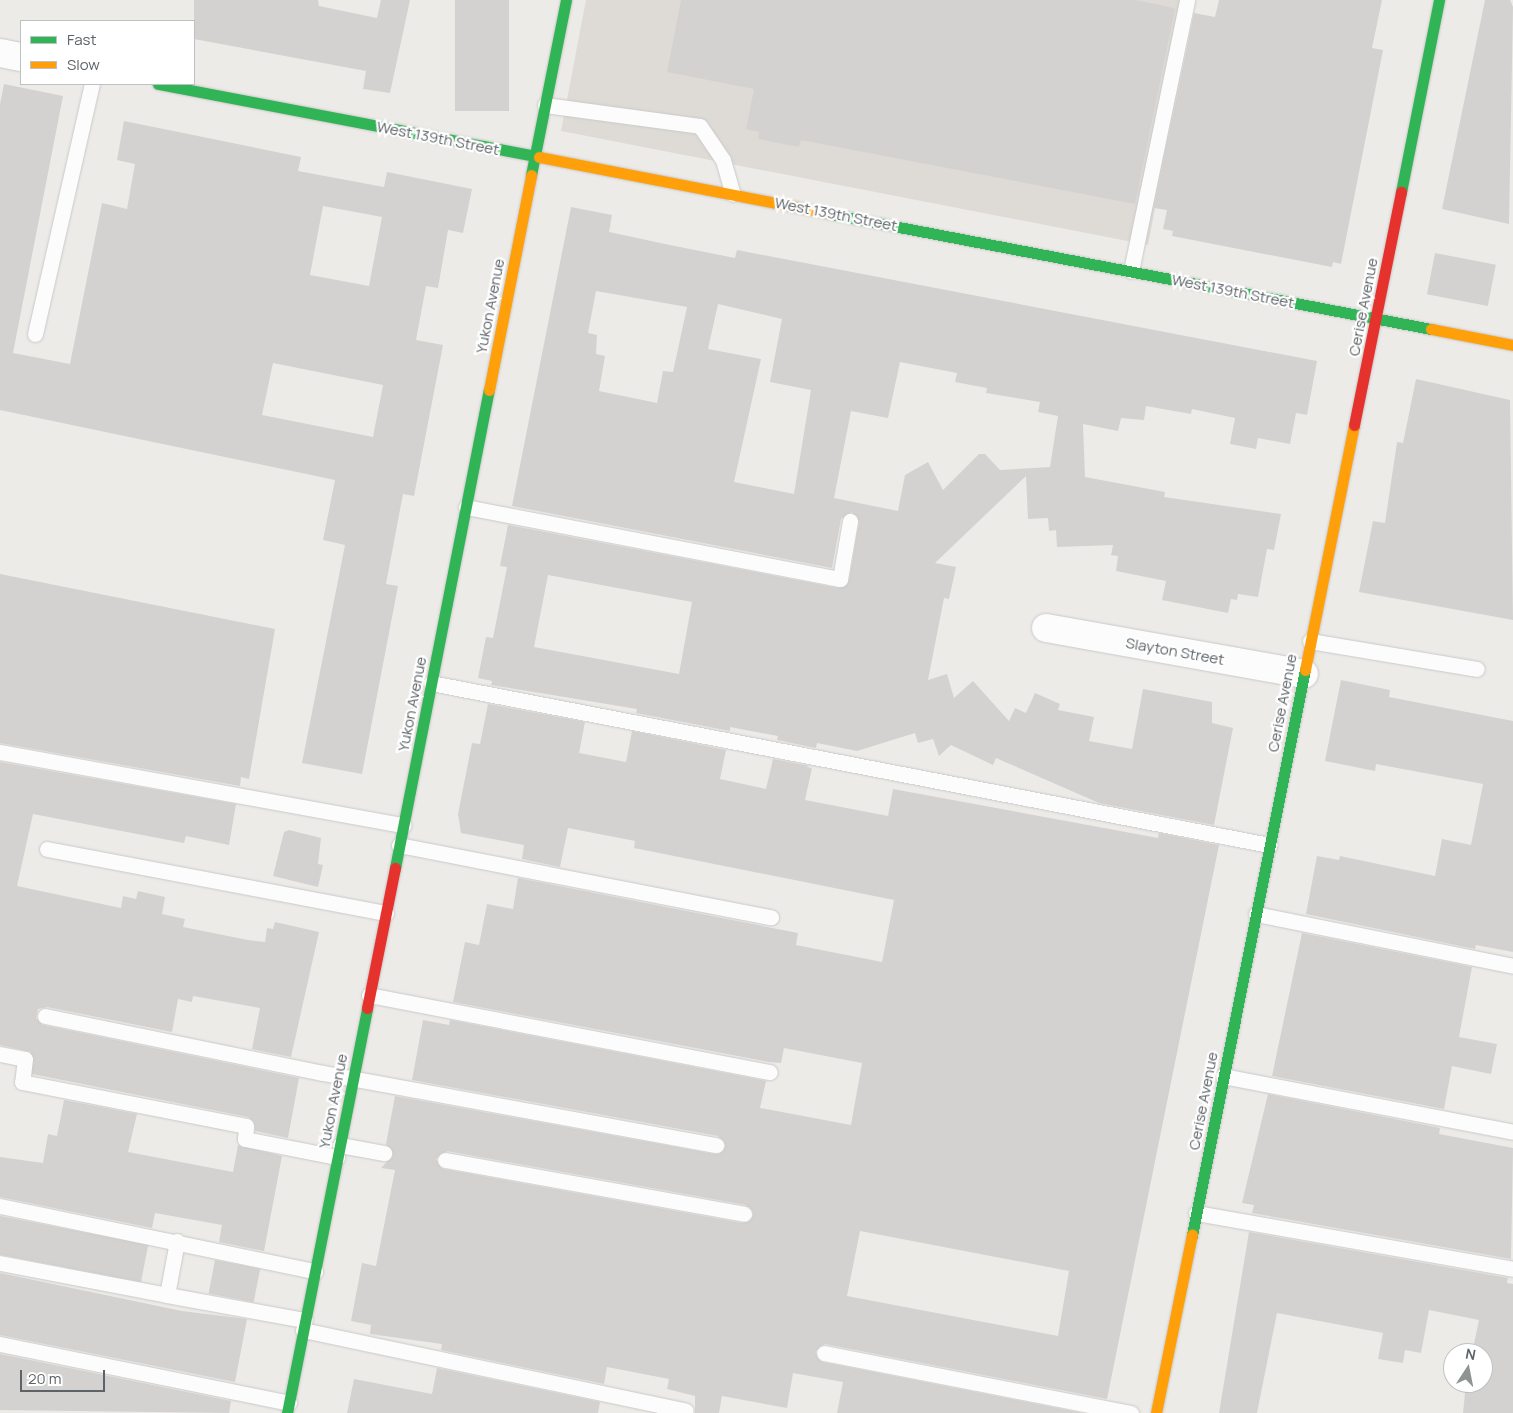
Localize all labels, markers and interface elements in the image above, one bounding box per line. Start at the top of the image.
legend [20,20,195,85]
text: Fast [67,29,96,50]
text: Slow [67,54,100,75]
street label: West 139th Street [375,117,501,159]
street label: West 139th Street [773,193,899,235]
street label: Cerise Avenue [1345,256,1381,358]
street label: Yukon Avenue [472,257,508,355]
street label: West 139th Street [1170,270,1296,312]
street label: Slayton Street [1124,633,1226,669]
street label: Cerise Avenue [1264,652,1300,754]
street label: Yukon Avenue [394,655,430,753]
street label: Cerise Avenue [1185,1050,1221,1152]
street label: Yukon Avenue [315,1052,351,1150]
north arrow [1443,1343,1493,1393]
text: N [1464,1343,1478,1364]
scale bar [22,1360,108,1392]
text: 20 m [28,1368,61,1389]

